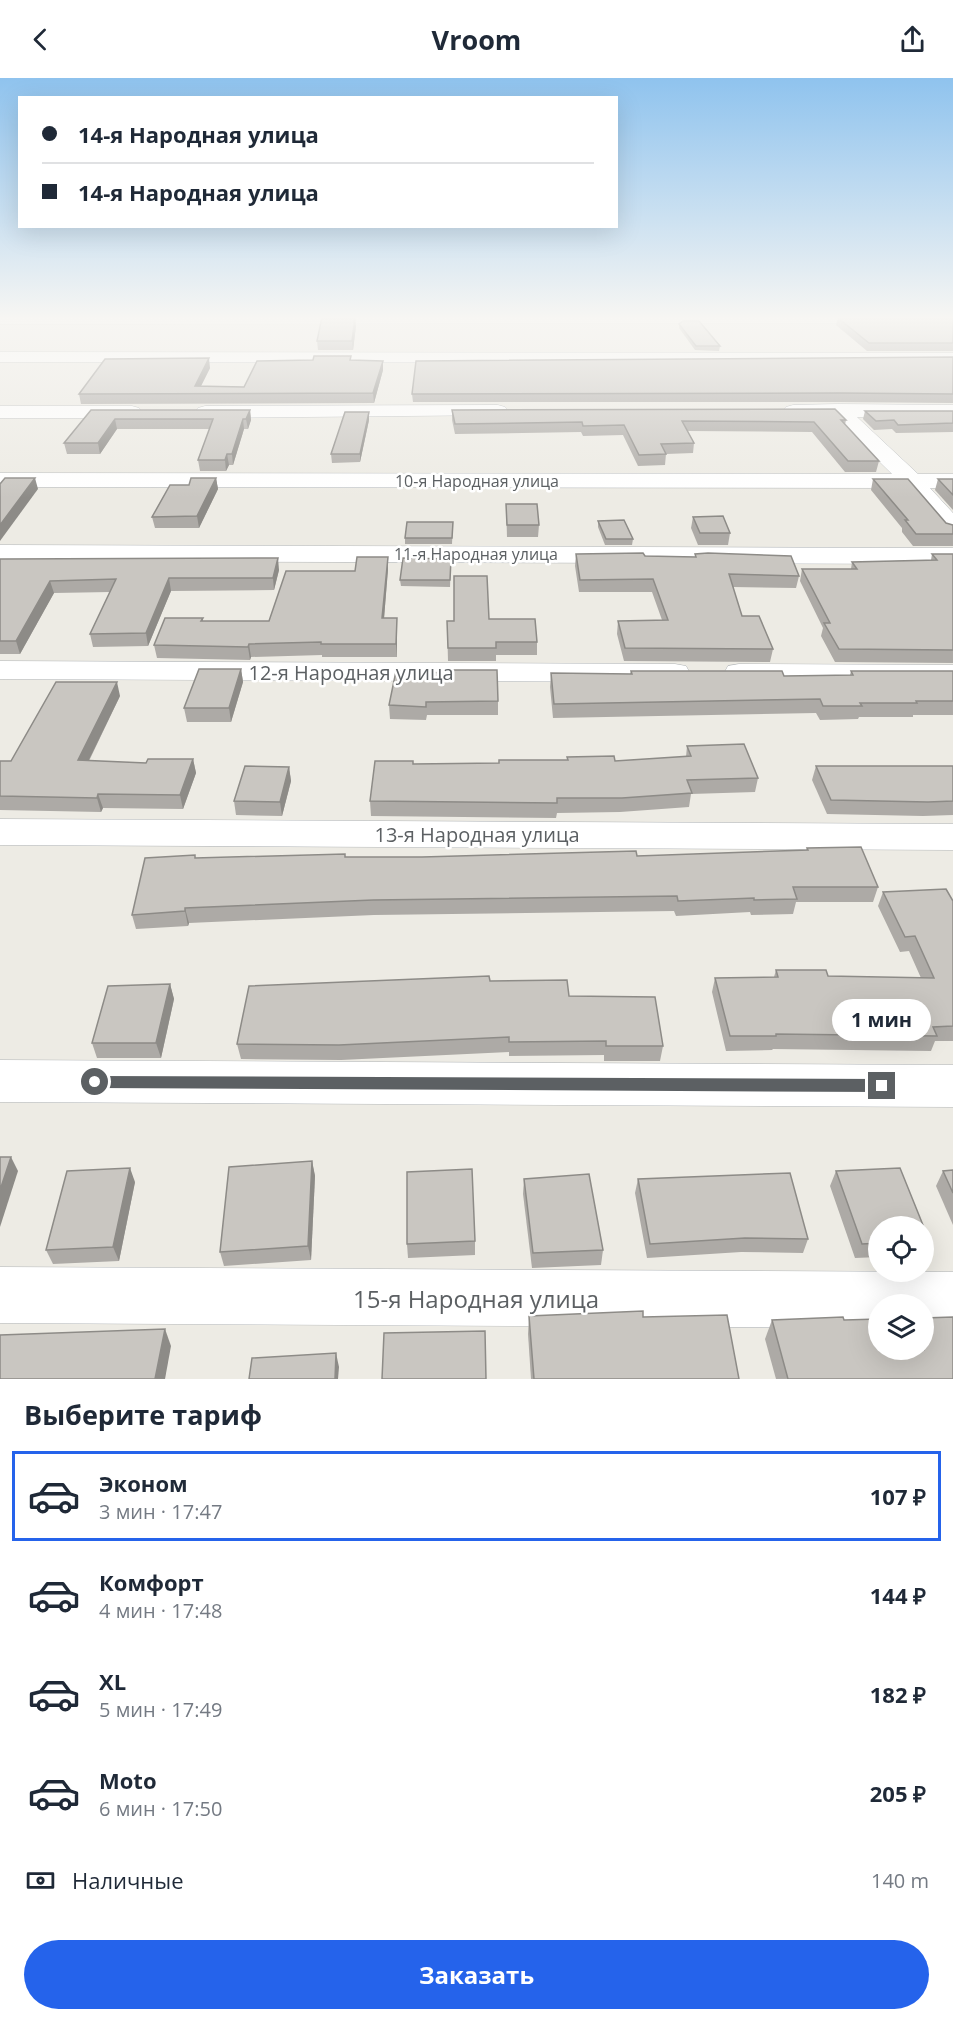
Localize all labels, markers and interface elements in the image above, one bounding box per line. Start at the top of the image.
text: Vroom [432,21,521,58]
icon: back [24,23,57,56]
icon: share [896,23,929,56]
text: 14-я Народная улица [78,119,319,149]
text: 14-я Народная улица [78,177,319,207]
street label: 10-я Народная улица [395,470,559,492]
street label: 11-я Народная улица [394,543,558,565]
street label: 12-я Народная улица [248,659,454,686]
street label: 13-я Народная улица [374,821,580,848]
callout: 1 мин [832,999,932,1041]
text: 1 мин [851,1006,912,1033]
route start [81,1068,108,1095]
route end [868,1072,895,1099]
map controls [868,1216,934,1360]
button: locate [868,1216,934,1282]
street label: 15-я Народная улица [353,1282,599,1315]
button: layers [868,1294,934,1360]
text: Выберите тариф [24,1396,262,1433]
text: Эконом [99,1468,188,1498]
icon: car [27,1469,81,1523]
text: 107 ₽ [870,1481,926,1511]
text: 3 мин · 17:47 [99,1498,222,1525]
text: Комфорт [99,1567,204,1597]
icon: car [27,1568,81,1622]
text: 144 ₽ [870,1580,926,1610]
text: 4 мин · 17:48 [99,1597,222,1624]
text: XL [99,1666,126,1696]
icon: car [27,1667,81,1721]
text: 182 ₽ [870,1679,926,1709]
text: 5 мин · 17:49 [99,1696,222,1723]
text: Moto [99,1765,157,1795]
icon: car [27,1766,81,1820]
text: 205 ₽ [870,1778,926,1808]
text: 6 мин · 17:50 [99,1795,222,1822]
icon: cash [24,1864,57,1897]
text: Наличные [72,1865,184,1895]
text: 140 m [871,1867,929,1894]
button: Заказать [24,1940,929,2009]

